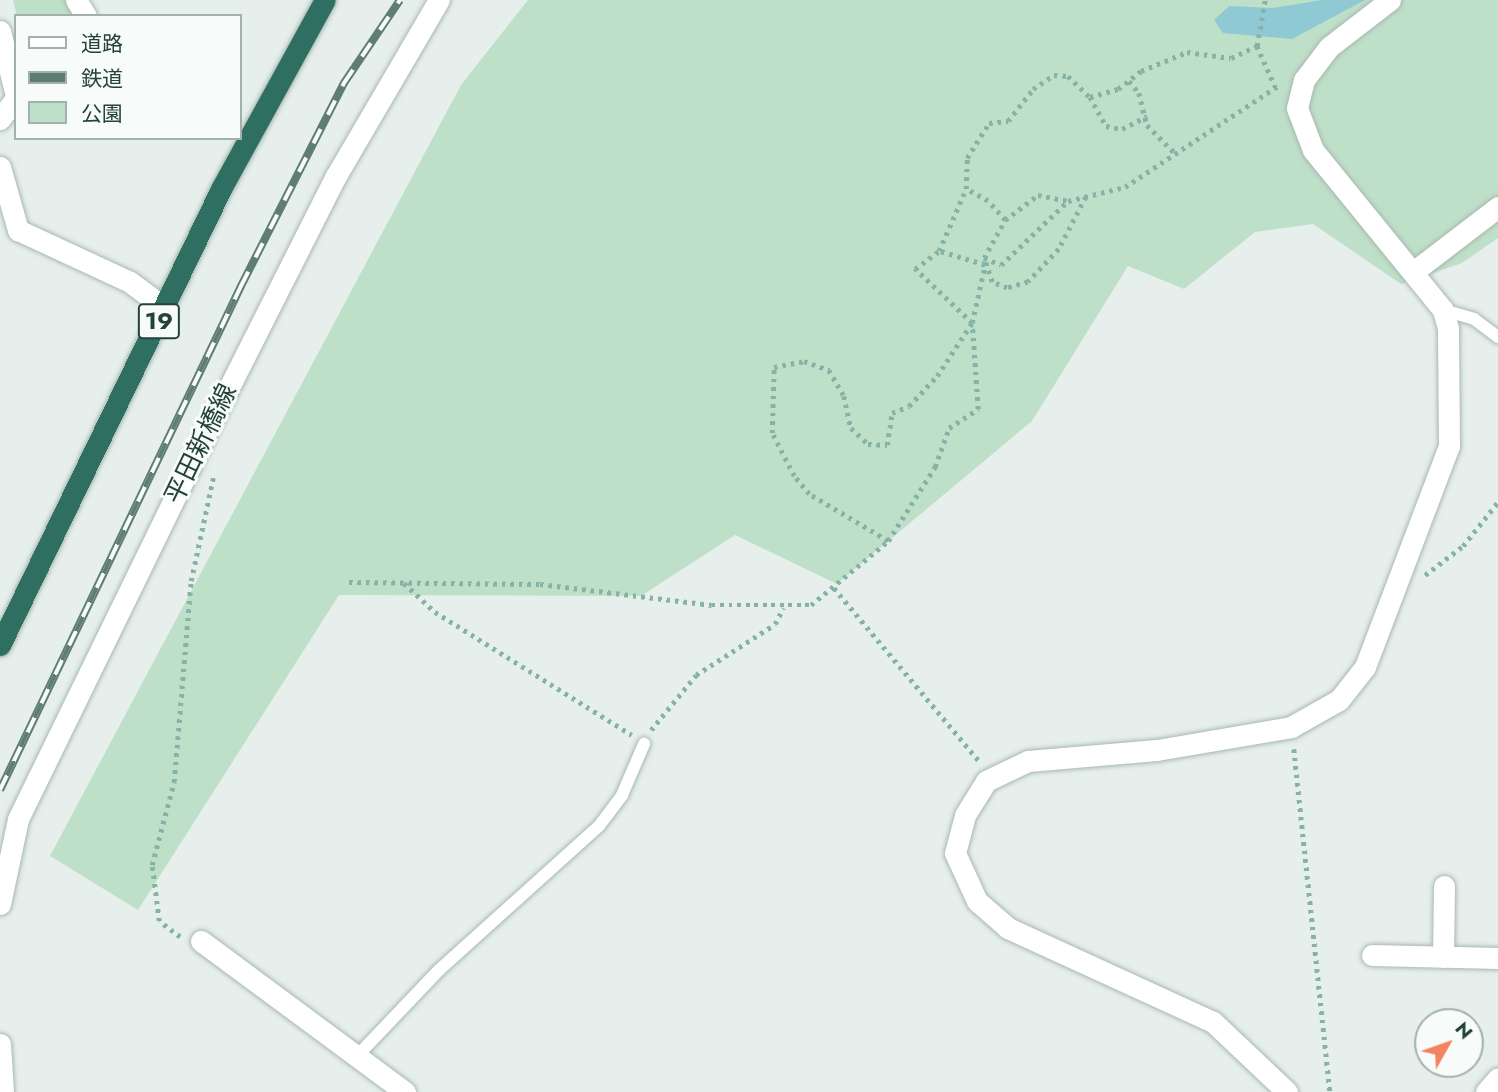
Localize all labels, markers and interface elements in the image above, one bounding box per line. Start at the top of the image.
legend [14,14,242,140]
text: 道路 [81,29,123,59]
text: 鉄道 [81,64,123,94]
text: 公園 [81,99,123,129]
road number: 19 [136,300,182,342]
street label: 平田新橋線 [158,379,244,509]
north arrow [1414,1008,1484,1078]
text: N [1449,1016,1479,1045]

